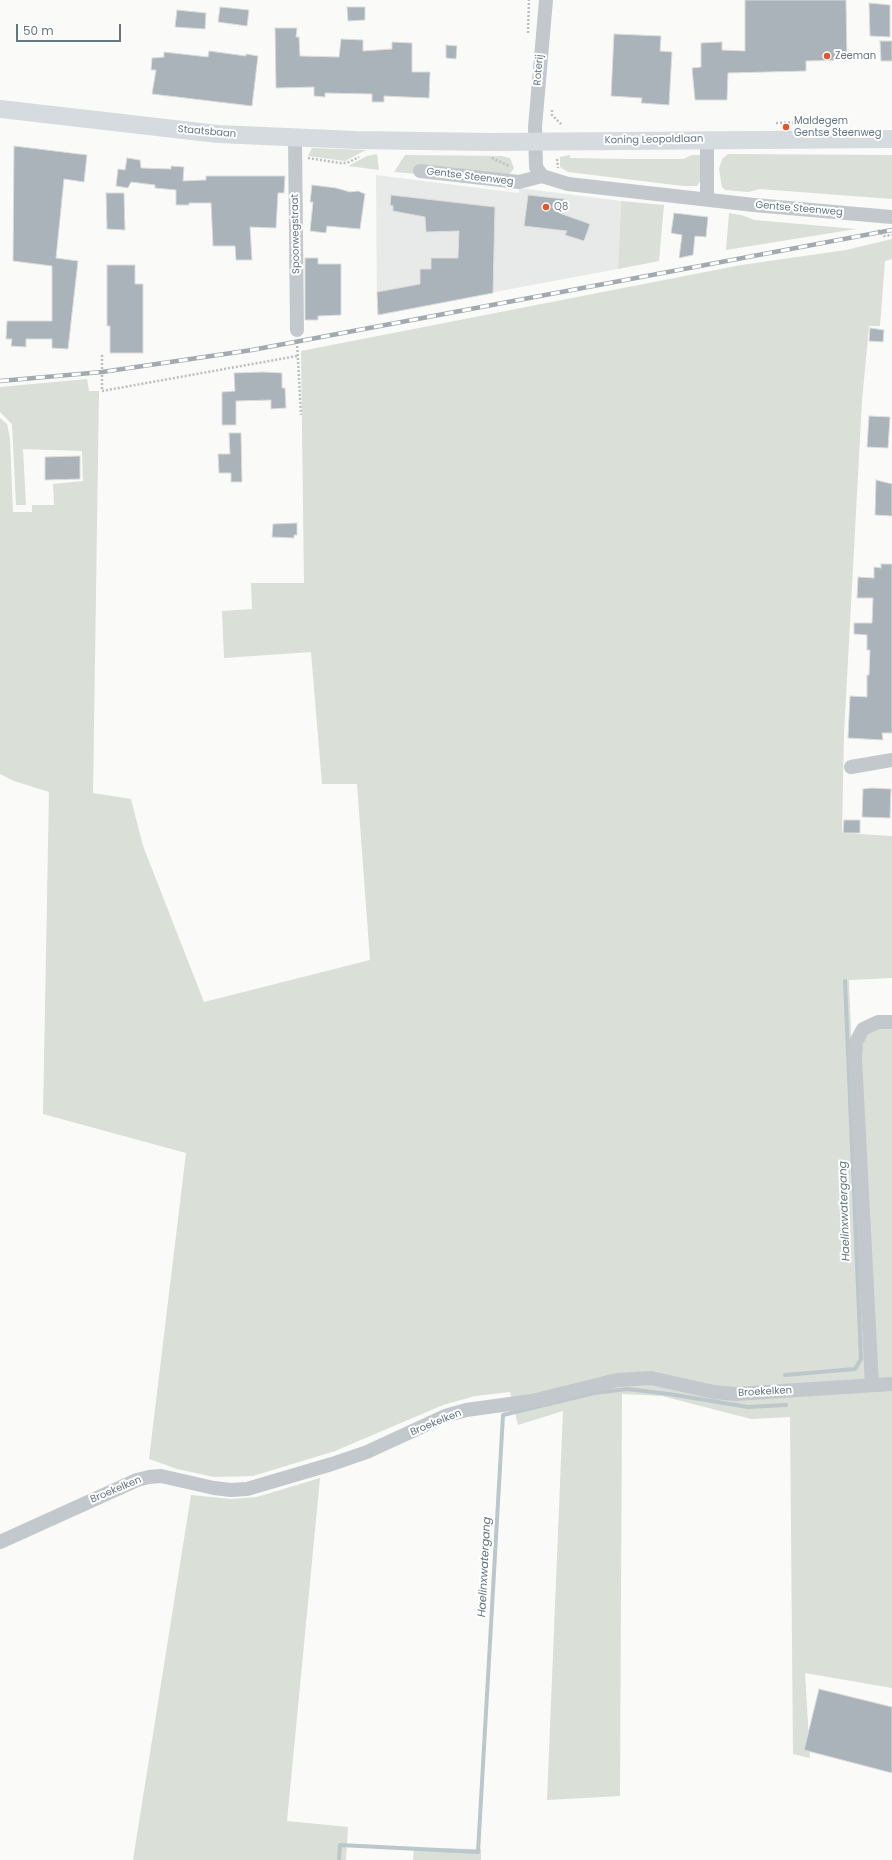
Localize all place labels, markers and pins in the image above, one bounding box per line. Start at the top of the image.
place label: Zeeman [835,50,876,62]
marker: Zeeman [822,51,832,61]
place label: Maldegem Gentse Steenweg [794,115,882,138]
marker: Maldegem Gentse Steenweg [781,122,791,132]
place label: Q8 [554,201,568,213]
marker: Q8 [541,202,551,212]

